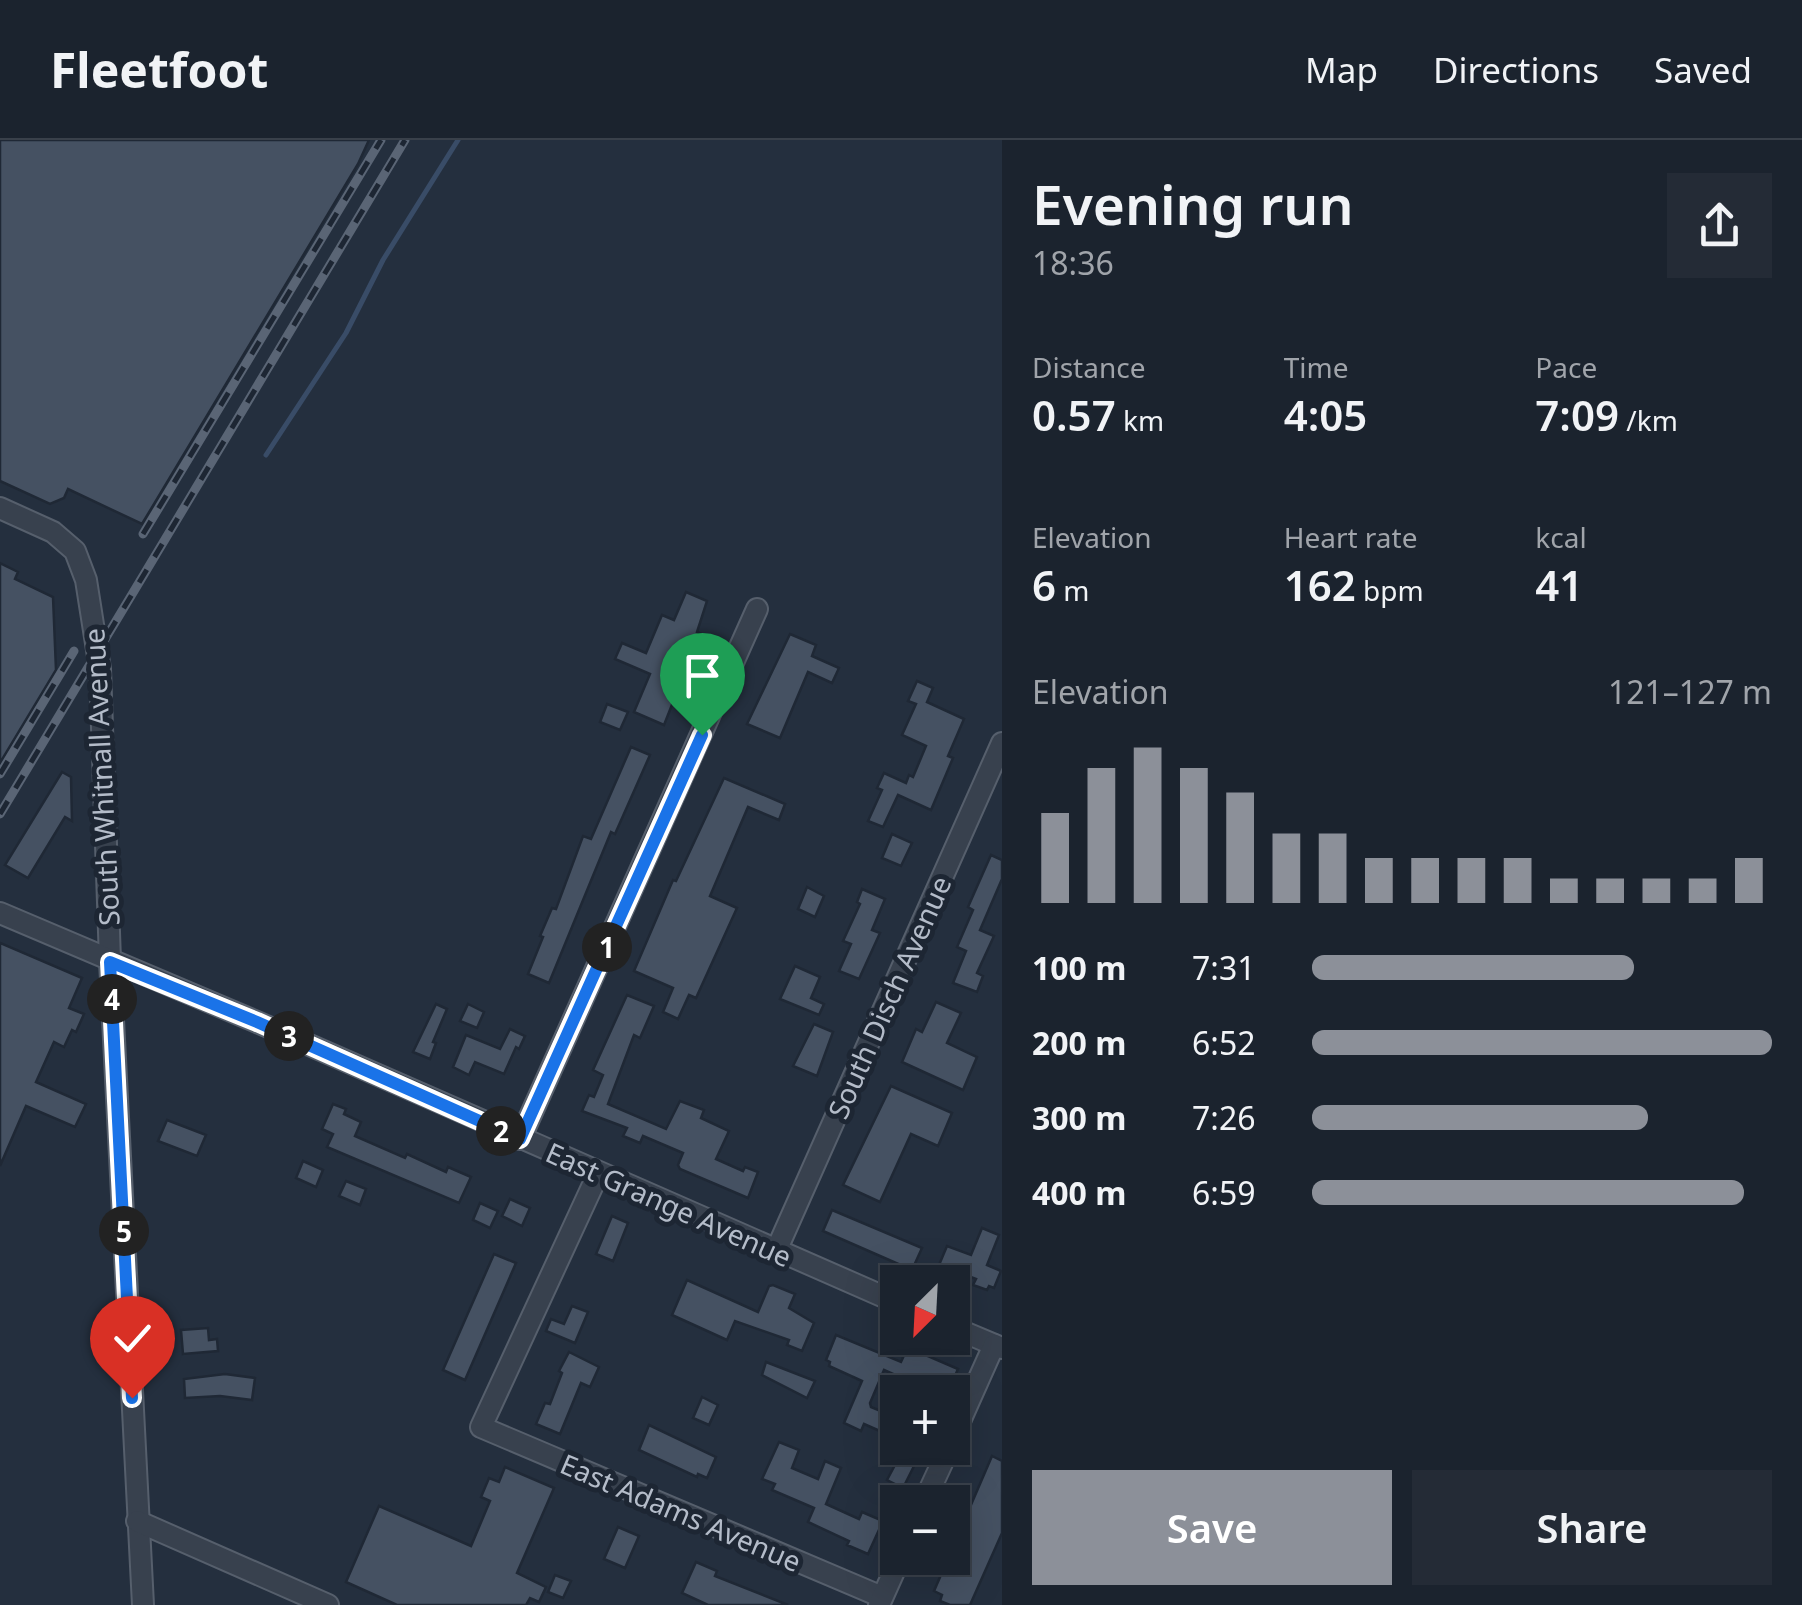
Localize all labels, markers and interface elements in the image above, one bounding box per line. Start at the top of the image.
text: Fleetfoot [50,37,268,102]
text: Map [1305,46,1378,93]
text: Directions [1433,46,1599,93]
text: Saved [1654,46,1752,93]
text: Evening run [1032,166,1353,241]
button: share [1667,173,1772,278]
text: 18:36 [1032,241,1114,284]
text: Distance [1032,348,1145,386]
text: Time [1284,348,1348,386]
text: Pace [1535,348,1597,386]
text: 0.57 [1032,386,1116,443]
text: 4:05 [1284,386,1367,443]
text: 7:09 [1535,386,1619,443]
text: km [1116,401,1164,439]
text: /km [1619,401,1678,439]
text: Elevation [1032,518,1152,556]
text: Heart rate [1284,518,1417,556]
text: kcal [1535,518,1587,556]
text: 6 [1032,556,1056,613]
text: 162 [1284,556,1356,613]
text: 41 [1535,556,1583,613]
text: m [1056,571,1090,609]
text: bpm [1356,571,1424,609]
street label: South Whitnall Avenue [74,627,128,927]
pin [660,633,745,736]
icon: arrive [675,648,730,703]
text: Elevation [1032,670,1169,713]
text: 121–127 m [1608,670,1772,713]
street label: South Disch Avenue [818,870,960,1124]
pin: 1 [582,922,632,972]
text: 1 [599,928,615,966]
text: 100 m [1032,946,1126,989]
text: 7:31 [1192,946,1256,989]
pin: 4 [87,974,137,1024]
text: 4 [104,980,120,1018]
pin: 3 [264,1011,314,1061]
text: 3 [281,1017,297,1055]
text: 200 m [1032,1021,1126,1064]
text: 6:52 [1192,1021,1256,1064]
text: 300 m [1032,1096,1126,1139]
text: 7:26 [1192,1096,1256,1139]
pin: 2 [476,1106,526,1156]
text: 2 [493,1112,509,1150]
street label: East Grange Avenue [540,1133,798,1275]
text: 400 m [1032,1171,1126,1214]
text: 6:59 [1192,1171,1256,1214]
pin: 5 [99,1206,149,1256]
text: 5 [116,1212,132,1250]
north arrow [880,1265,970,1355]
map controls [880,1265,970,1575]
pin [90,1296,175,1399]
icon: check [105,1311,160,1366]
button: + [880,1375,970,1465]
street label: East Adams Avenue [555,1444,807,1580]
button: Save [1032,1470,1392,1585]
button: Share [1412,1470,1772,1585]
button: − [880,1485,970,1575]

